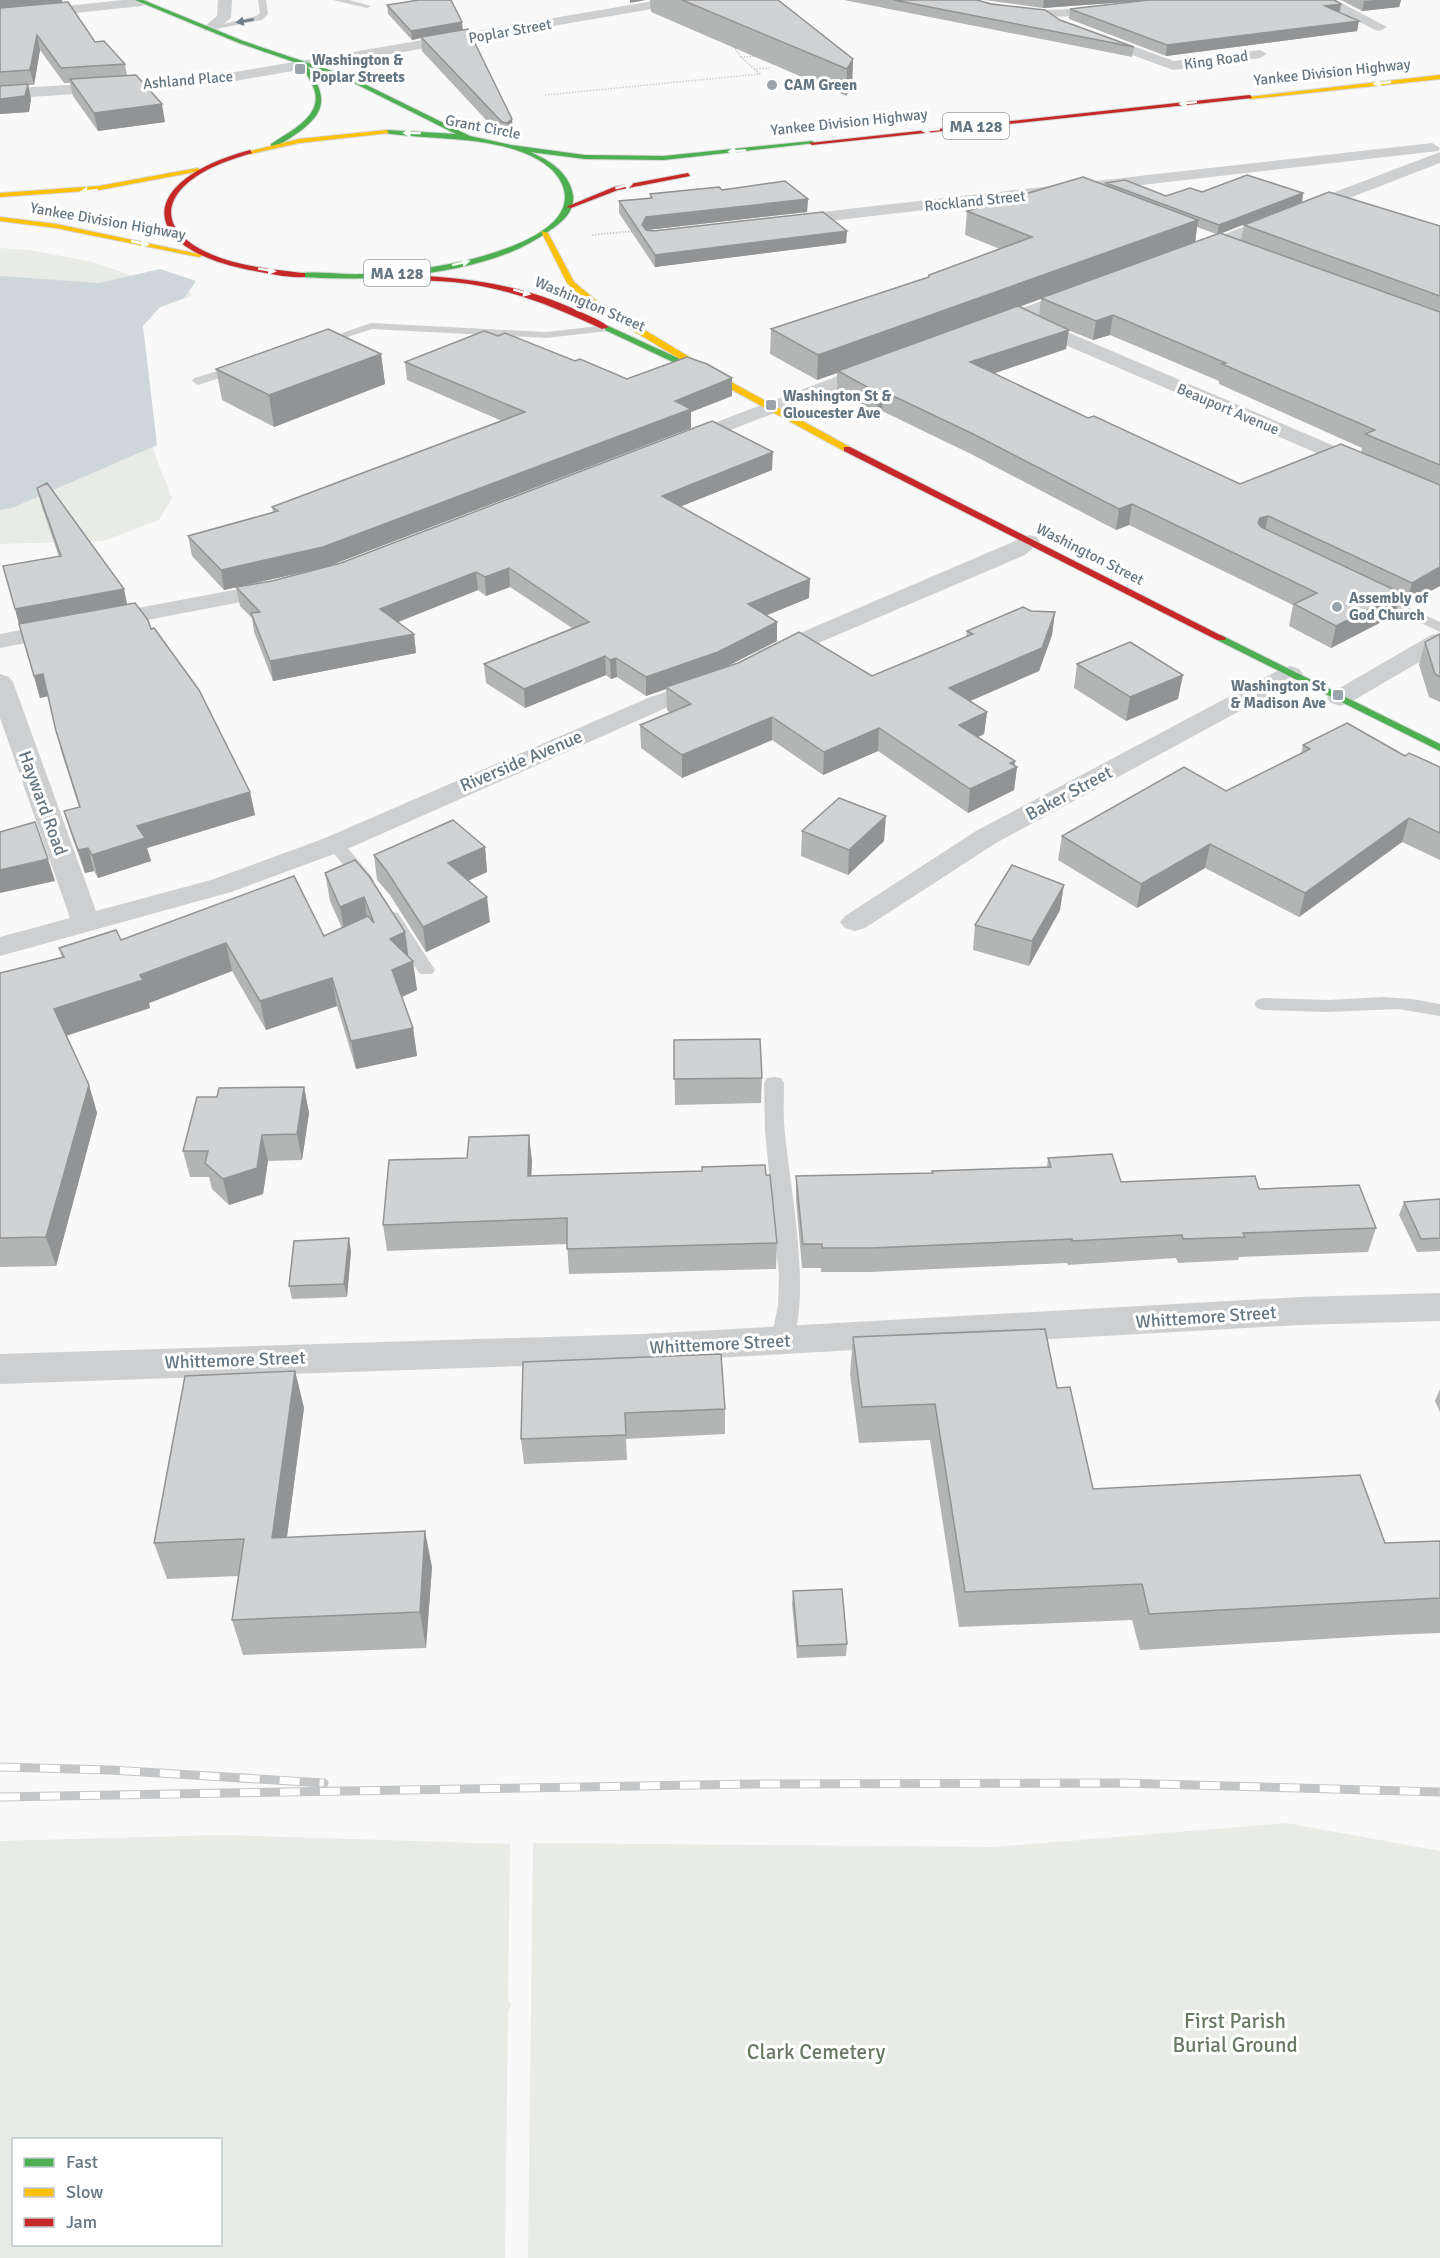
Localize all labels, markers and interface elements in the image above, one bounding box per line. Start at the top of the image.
street label: Poplar Street [467,15,553,47]
one-way arrow [235,17,254,26]
street label: King Road [1183,47,1249,73]
place label: Washington & Poplar Streets [312,51,405,86]
street label: Yankee Division Highway [1253,55,1411,89]
marker: Washington & Poplar Streets [293,62,307,76]
street label: Ashland Place [142,67,234,93]
place label: CAM Green [784,76,857,94]
marker: CAM Green [765,78,779,92]
one-way arrow [1372,78,1391,88]
one-way arrow [1178,99,1197,108]
street label: Yankee Division Highway [770,105,928,139]
street label: Grant Circle [444,111,522,143]
road number: MA 128 [943,113,1009,139]
one-way arrow [922,125,941,135]
one-way arrow [402,128,421,138]
one-way arrow [728,146,747,156]
one-way arrow [615,181,633,191]
one-way arrow [80,186,99,195]
street label: Rockland Street [924,187,1026,215]
street label: Yankee Division Highway [29,198,187,244]
one-way arrow [131,239,150,248]
one-way arrow [452,258,470,268]
road number: MA 128 [364,260,430,286]
one-way arrow [258,266,277,275]
street label: Washington Street [532,273,648,335]
one-way arrow [513,288,531,298]
street label: Beauport Avenue [1174,379,1282,439]
place label: Washington St & Gloucester Ave [783,387,891,422]
marker: Washington St & Gloucester Ave [764,398,778,412]
street label: Washington Street [1033,519,1147,589]
place label: Assembly of God Church [1349,589,1430,624]
marker: Assembly of God Church [1330,600,1344,614]
place label: Washington St & Madison Ave [1230,677,1326,712]
marker: Washington St & Madison Ave [1331,688,1345,702]
street label: Riverside Avenue [457,725,585,797]
street label: Hayward Road [14,748,72,858]
street label: Baker Street [1022,761,1116,825]
street label: Whittemore Street [1135,1301,1277,1333]
street label: Whittemore Street [649,1329,791,1359]
street label: Whittemore Street [164,1347,306,1373]
park label: First Parish Burial Ground [1172,2008,1298,2058]
park label: Clark Cemetery [747,2039,885,2065]
legend [12,2138,222,2246]
text: Fast [66,2151,98,2173]
text: Slow [66,2181,103,2203]
text: Jam [66,2211,97,2233]

